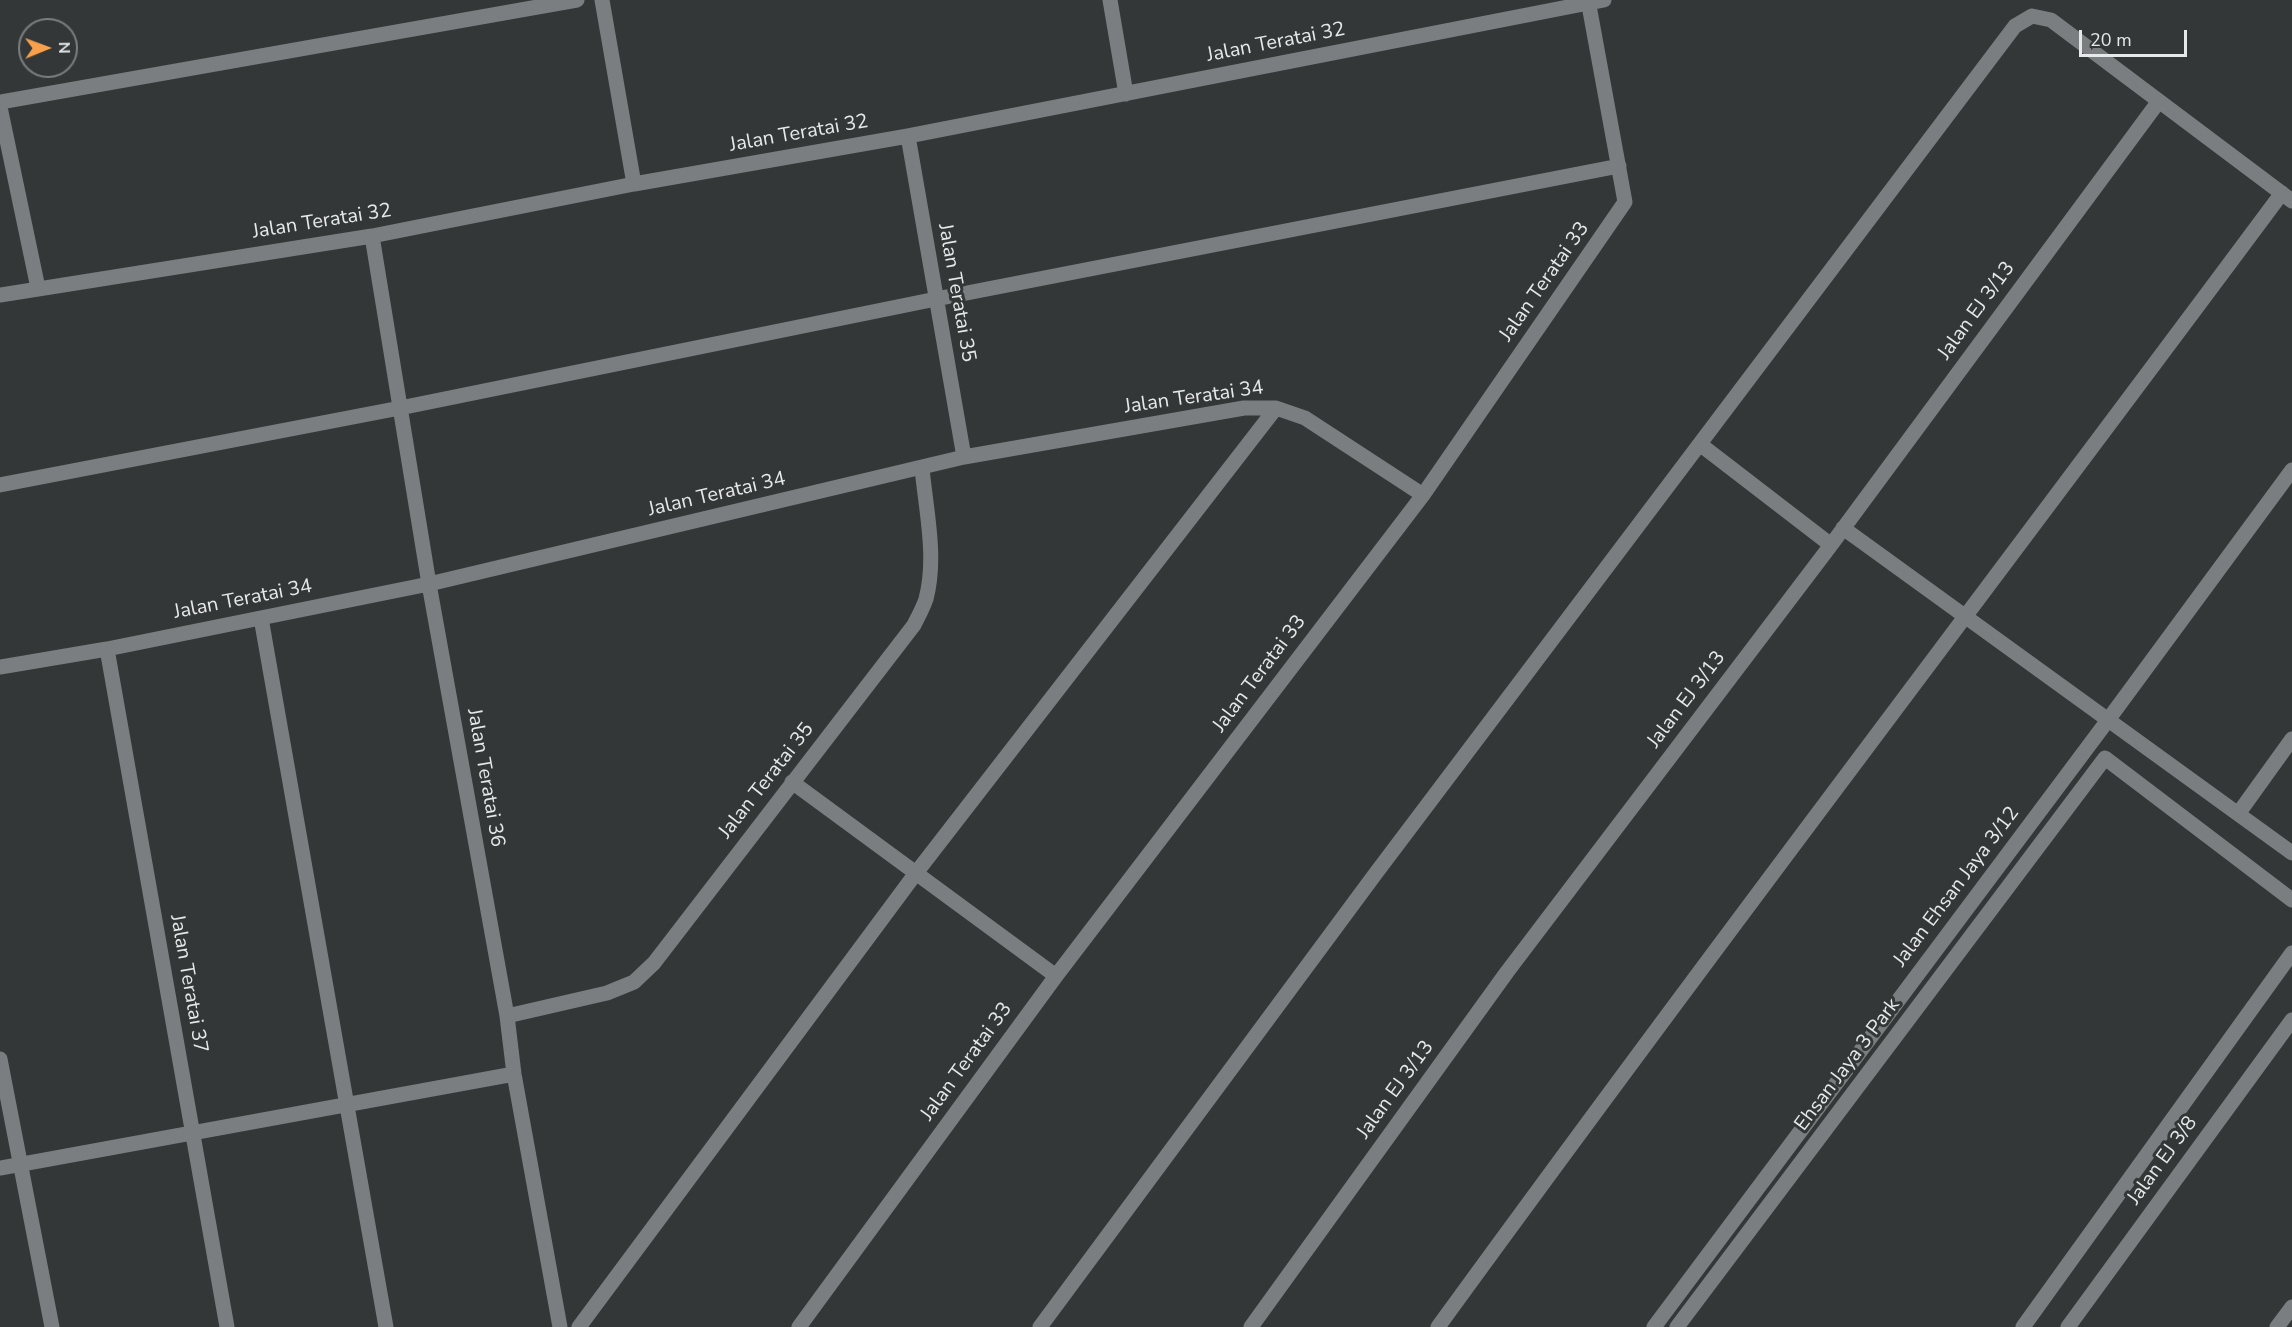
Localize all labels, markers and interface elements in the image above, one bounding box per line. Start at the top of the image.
north arrow [18,18,78,78]
street label: Jalan Teratai 32 [1205,18,1347,68]
scale bar [2082,18,2190,56]
text: 20 m [2090,28,2132,52]
text: N [53,42,75,54]
street label: Jalan Teratai 32 [728,110,870,158]
street label: Jalan Teratai 32 [251,199,393,245]
street label: Jalan Teratai 33 [1495,218,1595,346]
street label: Jalan Teratai 35 [932,222,980,364]
street label: Jalan EJ 3/13 [1933,257,2021,365]
street label: Jalan Teratai 34 [1123,376,1265,420]
street label: Jalan Teratai 34 [646,468,788,522]
street label: Jalan Teratai 34 [172,575,314,625]
street label: Jalan Teratai 33 [1208,611,1312,737]
street label: Jalan EJ 3/13 [1643,647,1731,753]
street label: Jalan Teratai 36 [461,707,509,849]
street label: Jalan Teratai 35 [714,718,820,844]
street label: Jalan Ehsan Jaya 3/12 [1889,802,2025,972]
street label: Jalan Teratai 37 [164,913,212,1055]
street label: Ehsan Jaya 3 Park [1790,994,1906,1136]
street label: Jalan Teratai 33 [916,998,1018,1126]
street label: Jalan EJ 3/13 [1352,1036,1440,1144]
street label: Jalan EJ 3/8 [2123,1112,2203,1210]

